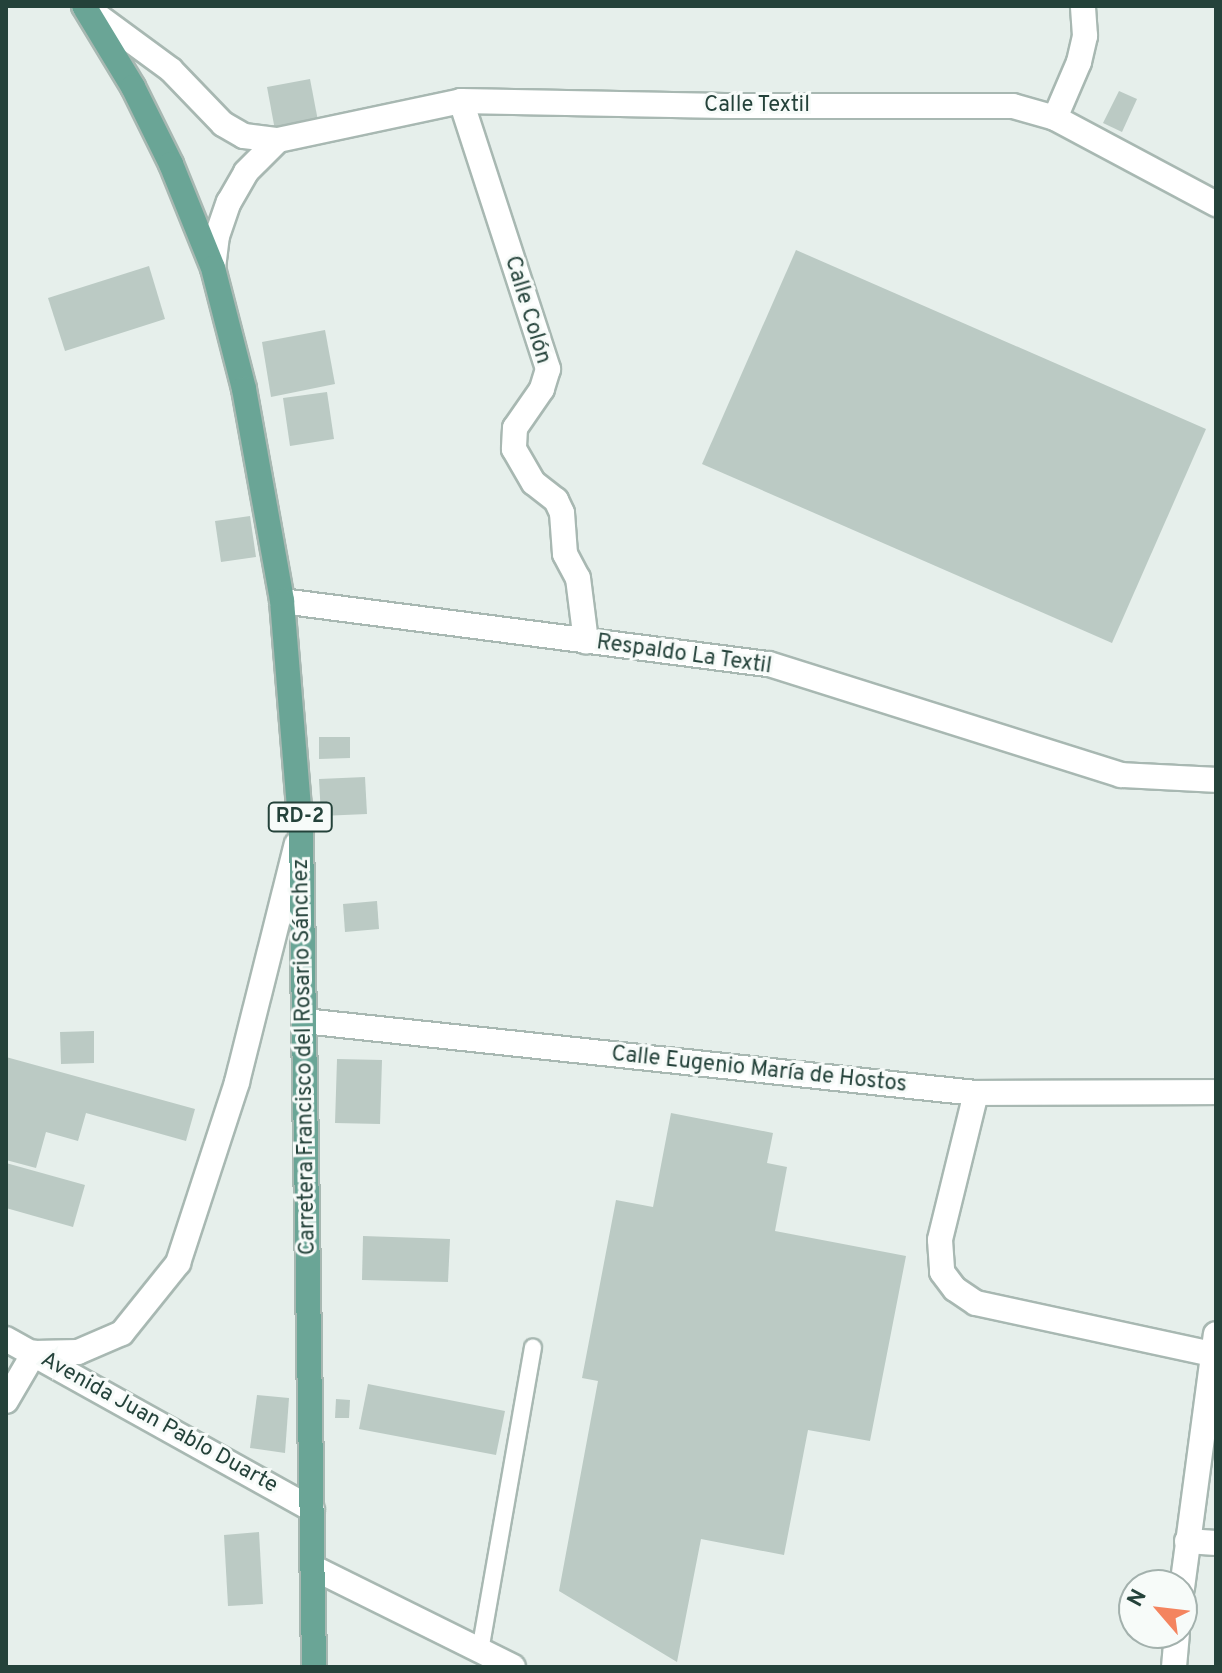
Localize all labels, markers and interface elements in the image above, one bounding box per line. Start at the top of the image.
street label: Calle Textil [704,93,810,119]
street label: Calle Colón [498,253,556,367]
street label: Respaldo La Textil [594,630,774,680]
road number: RD-2 [266,801,334,833]
street label: Carretera Francisco del Rosario Sánchez [288,859,322,1255]
street label: Calle Eugenio María de Hostos [610,1041,908,1099]
street label: Avenida Juan Pablo Duarte [36,1347,282,1499]
north arrow [1118,1569,1198,1649]
text: N [1123,1585,1154,1612]

